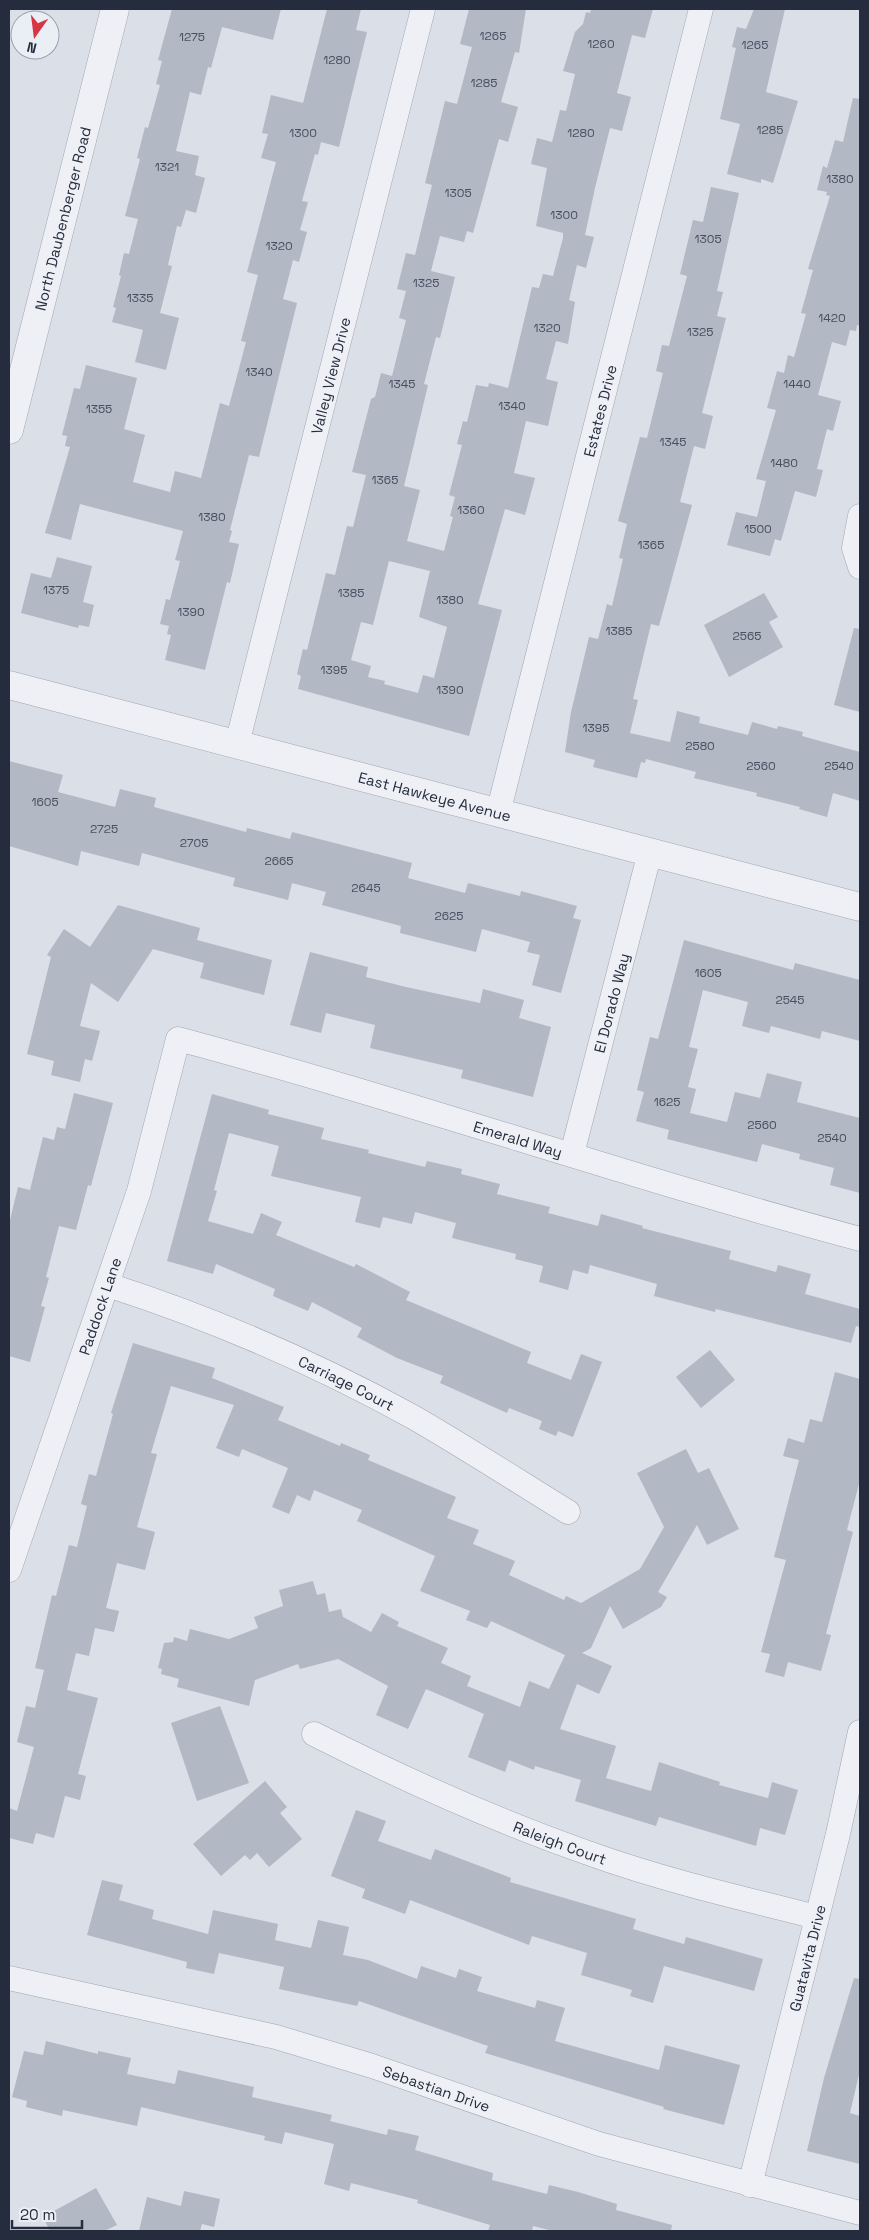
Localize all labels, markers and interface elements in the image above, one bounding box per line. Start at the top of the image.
north arrow [10,10,60,60]
house number: 1265 [480,28,506,44]
house number: 1275 [179,29,205,45]
house number: 1260 [587,36,615,52]
house number: 1265 [742,37,768,53]
text: N [25,38,39,57]
house number: 1280 [323,52,351,68]
house number: 1285 [471,75,497,91]
house number: 1285 [757,122,783,138]
street label: North Daubenberger Road [30,125,95,313]
house number: 1300 [289,125,317,141]
house number: 1280 [567,125,595,141]
house number: 1321 [155,159,179,175]
house number: 1380 [826,171,854,187]
house number: 1305 [444,185,472,201]
house number: 1300 [550,207,578,223]
house number: 1305 [694,231,722,247]
house number: 1320 [265,238,293,254]
house number: 1325 [413,275,439,291]
house number: 1335 [127,290,153,306]
house number: 1420 [818,310,846,326]
street label: Valley View Drive [306,315,354,436]
house number: 1320 [533,320,561,336]
house number: 1325 [687,324,713,340]
street label: Estates Drive [579,362,620,459]
house number: 1340 [245,364,273,380]
house number: 1345 [389,376,415,392]
house number: 1440 [783,376,811,392]
house number: 1340 [498,398,526,414]
house number: 1355 [86,401,112,417]
house number: 1345 [660,434,686,450]
house number: 1480 [770,455,798,471]
house number: 1365 [372,472,398,488]
house number: 1360 [457,502,485,518]
house number: 1380 [198,509,226,525]
house number: 1500 [744,521,772,537]
house number: 1365 [638,537,664,553]
house number: 1375 [43,582,69,598]
house number: 1385 [338,585,364,601]
house number: 1380 [436,592,464,608]
house number: 1390 [177,604,205,620]
house number: 1385 [606,623,632,639]
house number: 2565 [733,628,761,644]
house number: 1395 [321,662,347,678]
house number: 1390 [436,682,464,698]
house number: 1395 [583,720,609,736]
house number: 2580 [685,738,715,754]
house number: 2560 [746,758,776,774]
house number: 2540 [824,758,854,774]
street label: East Hawkeye Avenue [356,767,513,825]
house number: 1605 [31,794,59,810]
house number: 2725 [90,821,118,837]
house number: 2705 [180,835,208,851]
house number: 2665 [264,853,294,869]
house number: 2645 [351,880,381,896]
house number: 2625 [435,908,463,924]
street label: El Dorado Way [589,951,633,1055]
house number: 1605 [694,965,722,981]
house number: 2545 [775,992,805,1008]
house number: 1625 [654,1094,680,1110]
street label: Emerald Way [471,1116,565,1161]
house number: 2560 [747,1117,777,1133]
house number: 2540 [817,1130,847,1146]
street label: Paddock Lane [74,1255,125,1357]
street label: Carriage Court [295,1351,398,1415]
street label: Raleigh Court [511,1816,609,1868]
street label: Guatavita Drive [784,1903,829,2013]
street label: Sebastian Drive [380,2061,493,2115]
scale bar [12,2198,82,2230]
text: 20 m [20,2205,55,2224]

